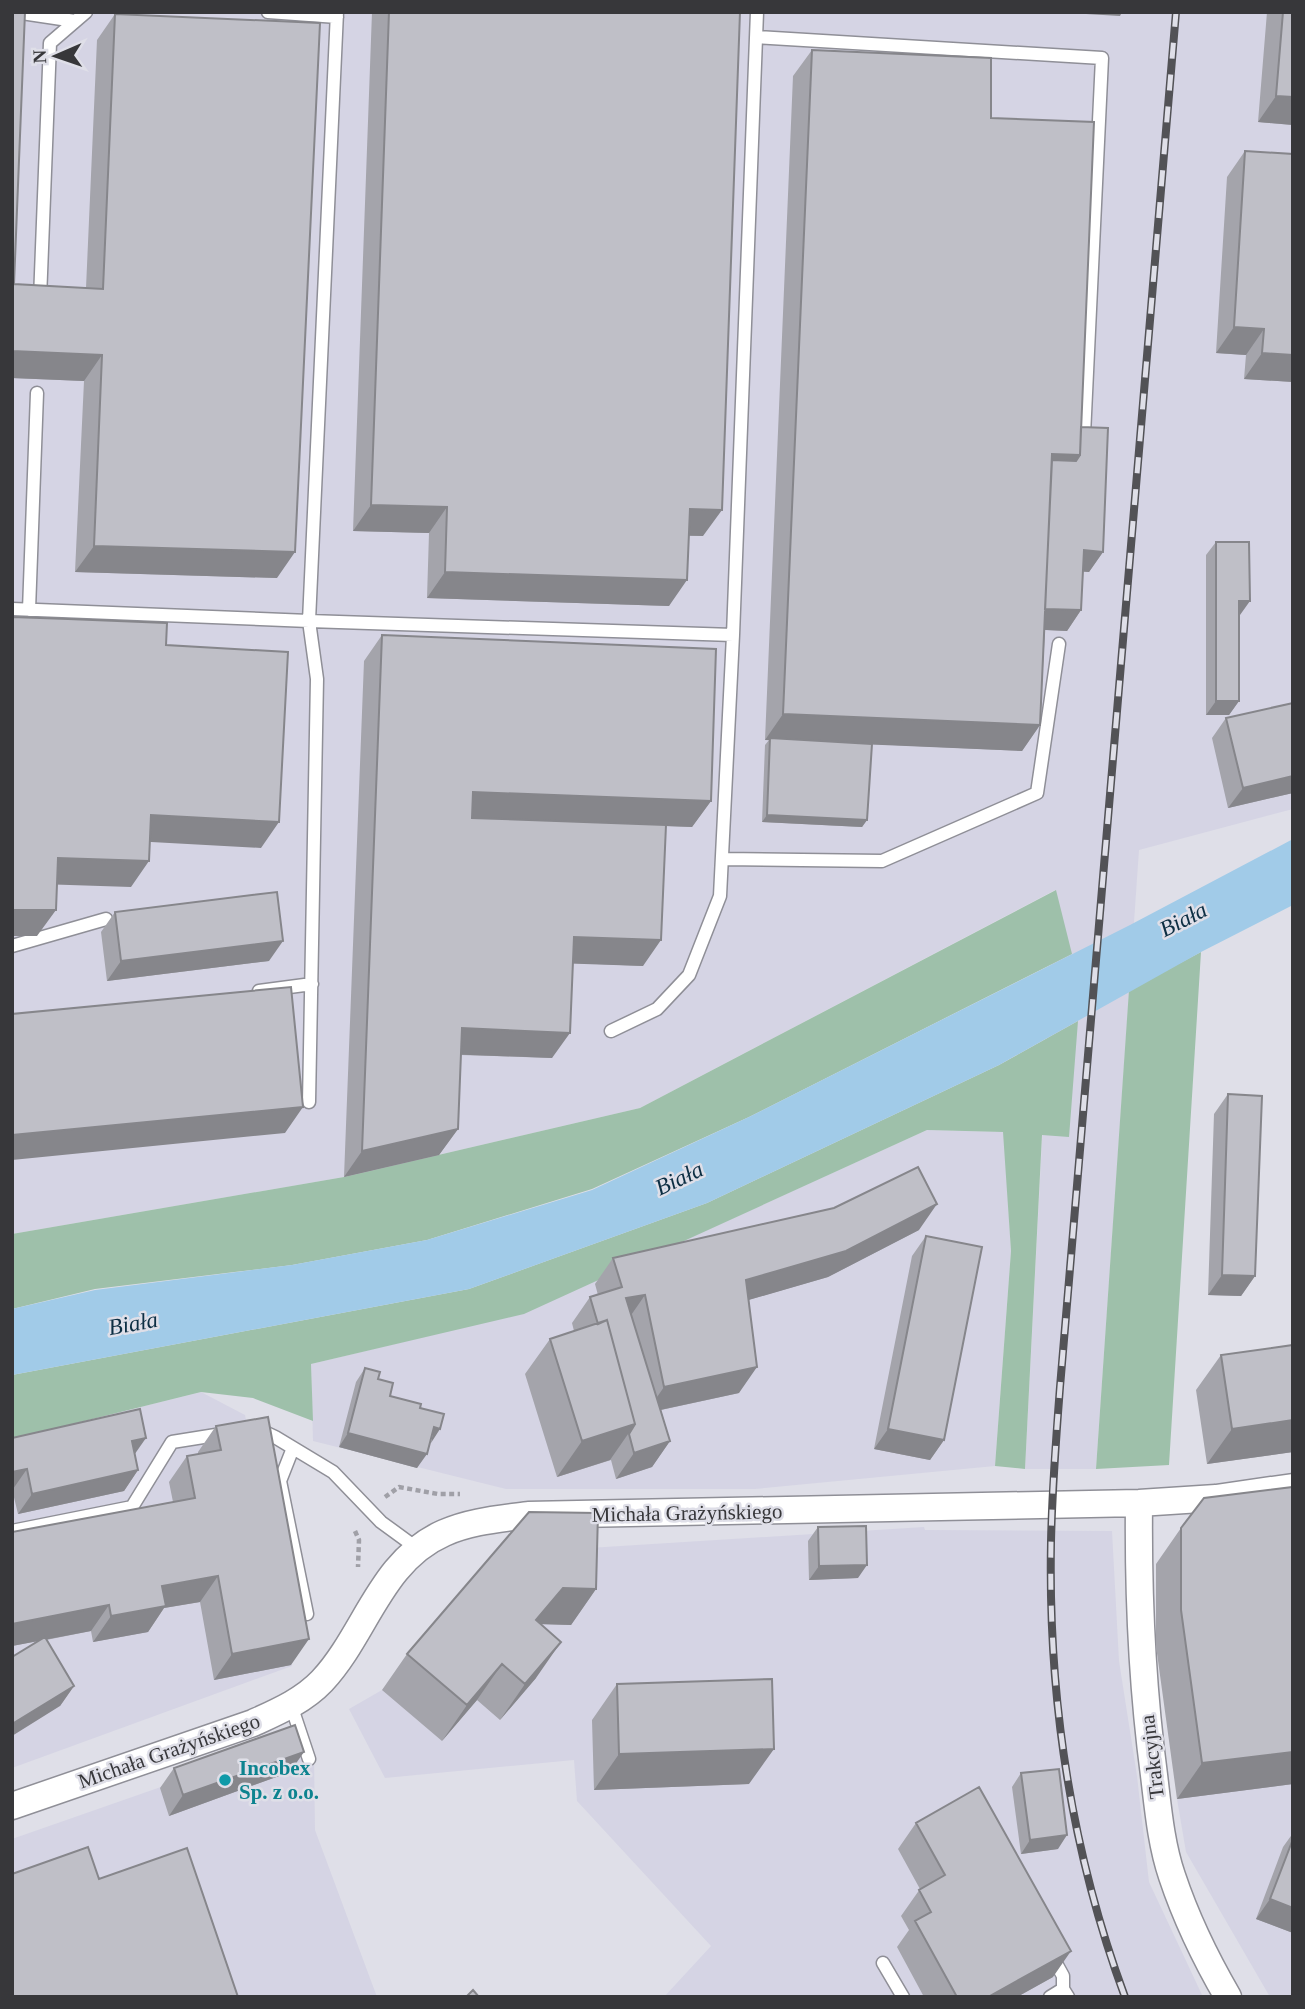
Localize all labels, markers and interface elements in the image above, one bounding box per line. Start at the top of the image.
north arrow [21,21,91,91]
text: N [29,49,50,64]
water label: Biała [1155,897,1211,942]
water label: Biała [651,1157,707,1200]
water label: Biała [106,1307,160,1340]
street label: Michała Grażyńskiego [591,1499,783,1527]
street label: Michała Grażyńskiego [75,1709,263,1793]
street label: Trakcyjna [1135,1713,1169,1800]
place label: Incobex Sp. z o.o. [239,1756,319,1804]
marker: Incobex Sp. z o.o. [217,1772,233,1788]

